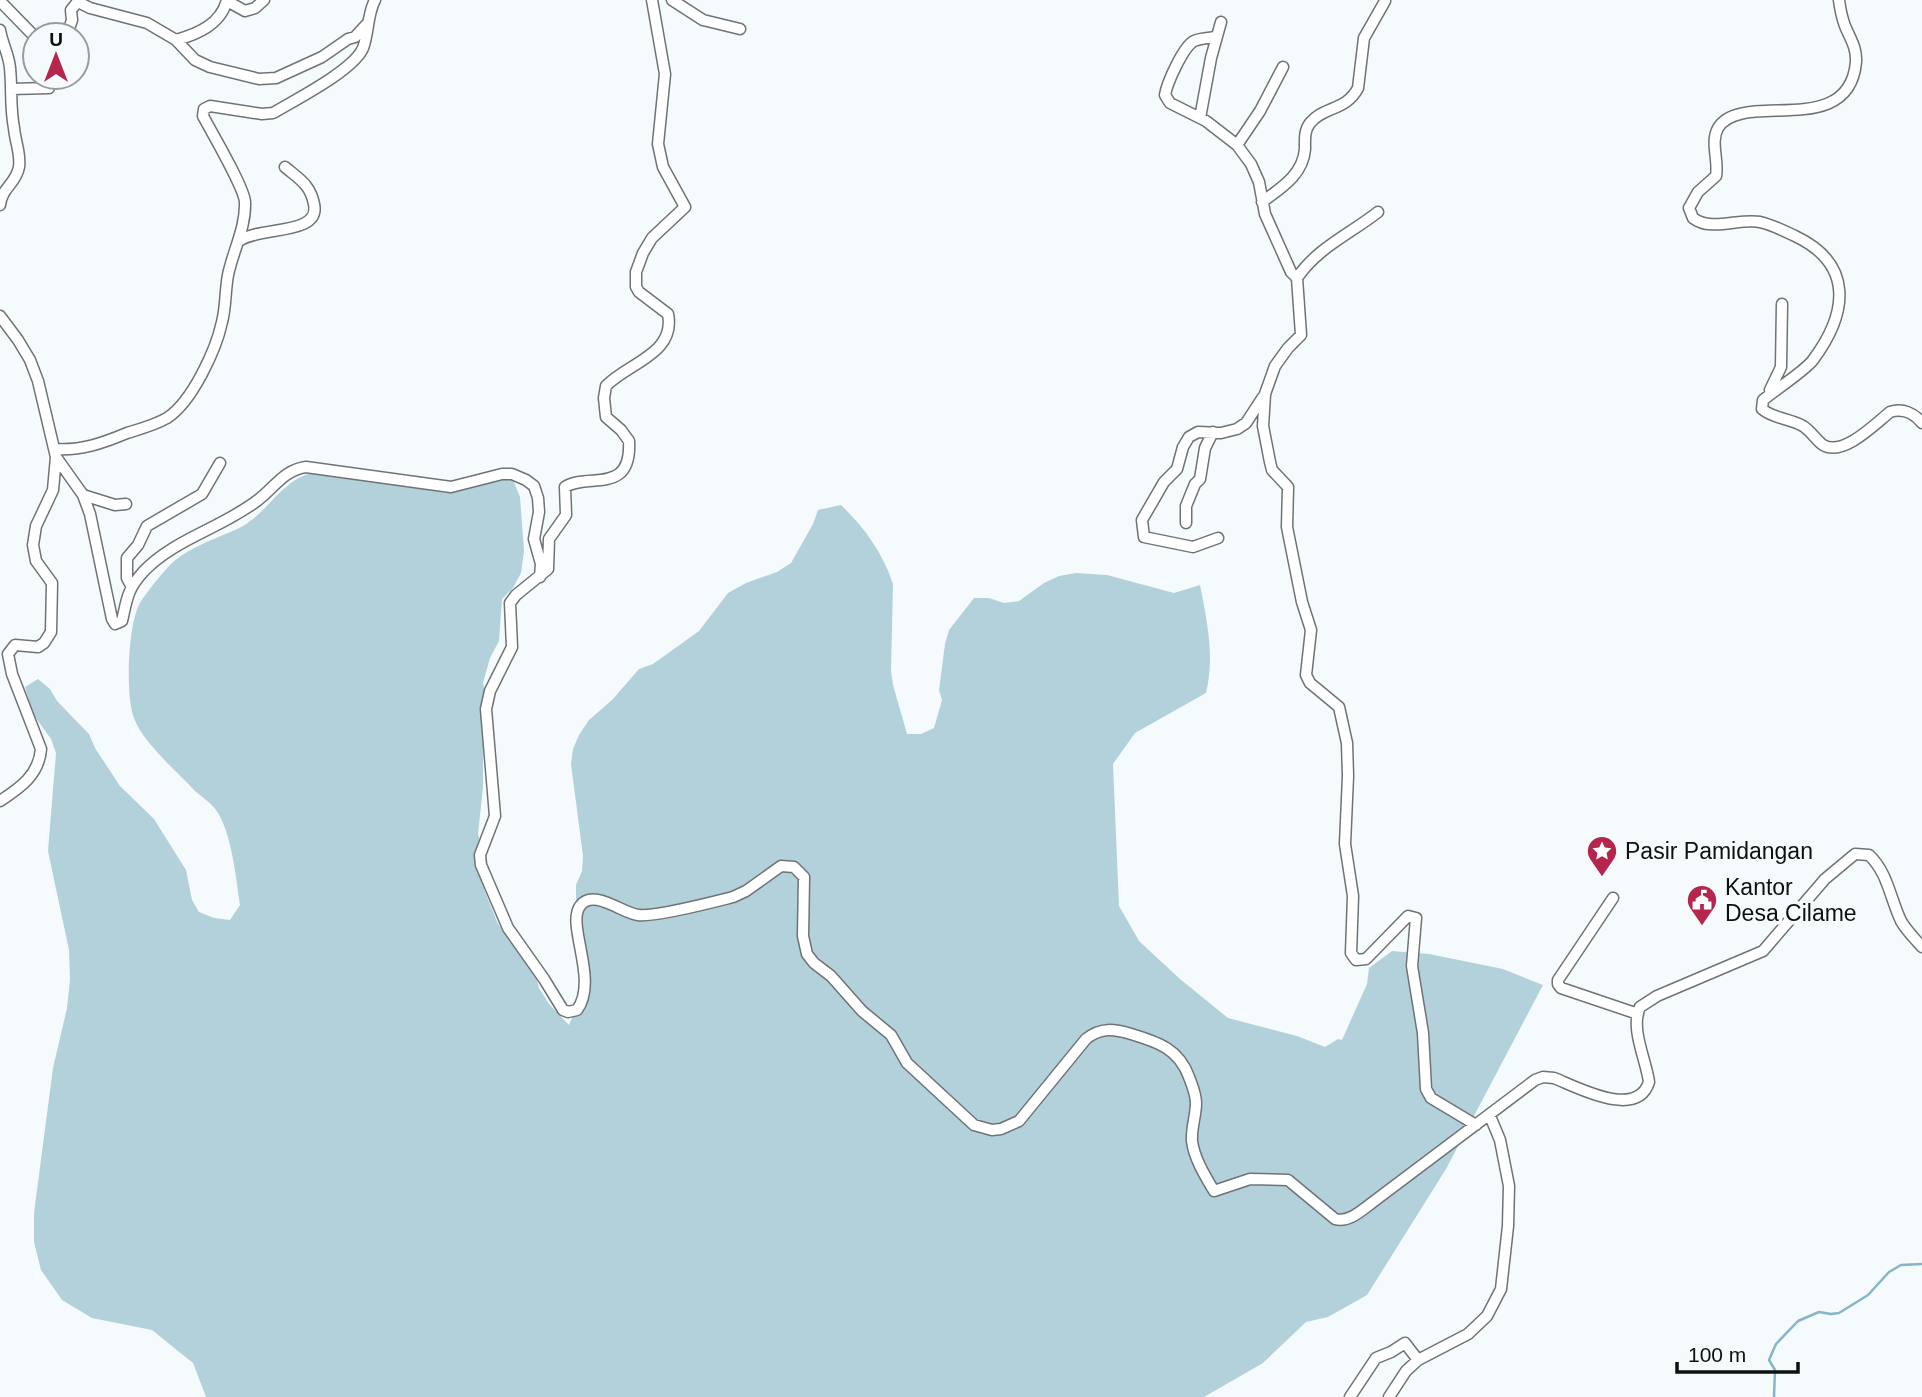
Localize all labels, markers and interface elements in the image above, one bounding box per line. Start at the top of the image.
north arrow [21,21,91,91]
text: U [49,29,63,50]
place icon: Pasir Pamidangan [1585,834,1619,878]
place label: Pasir Pamidangan [1625,838,1813,864]
place label: Kantor Desa Cilame [1725,874,1857,926]
public building icon: Kantor Desa Cilame [1685,883,1719,927]
scale bar [1677,1330,1798,1374]
text: 100 m [1688,1343,1746,1366]

